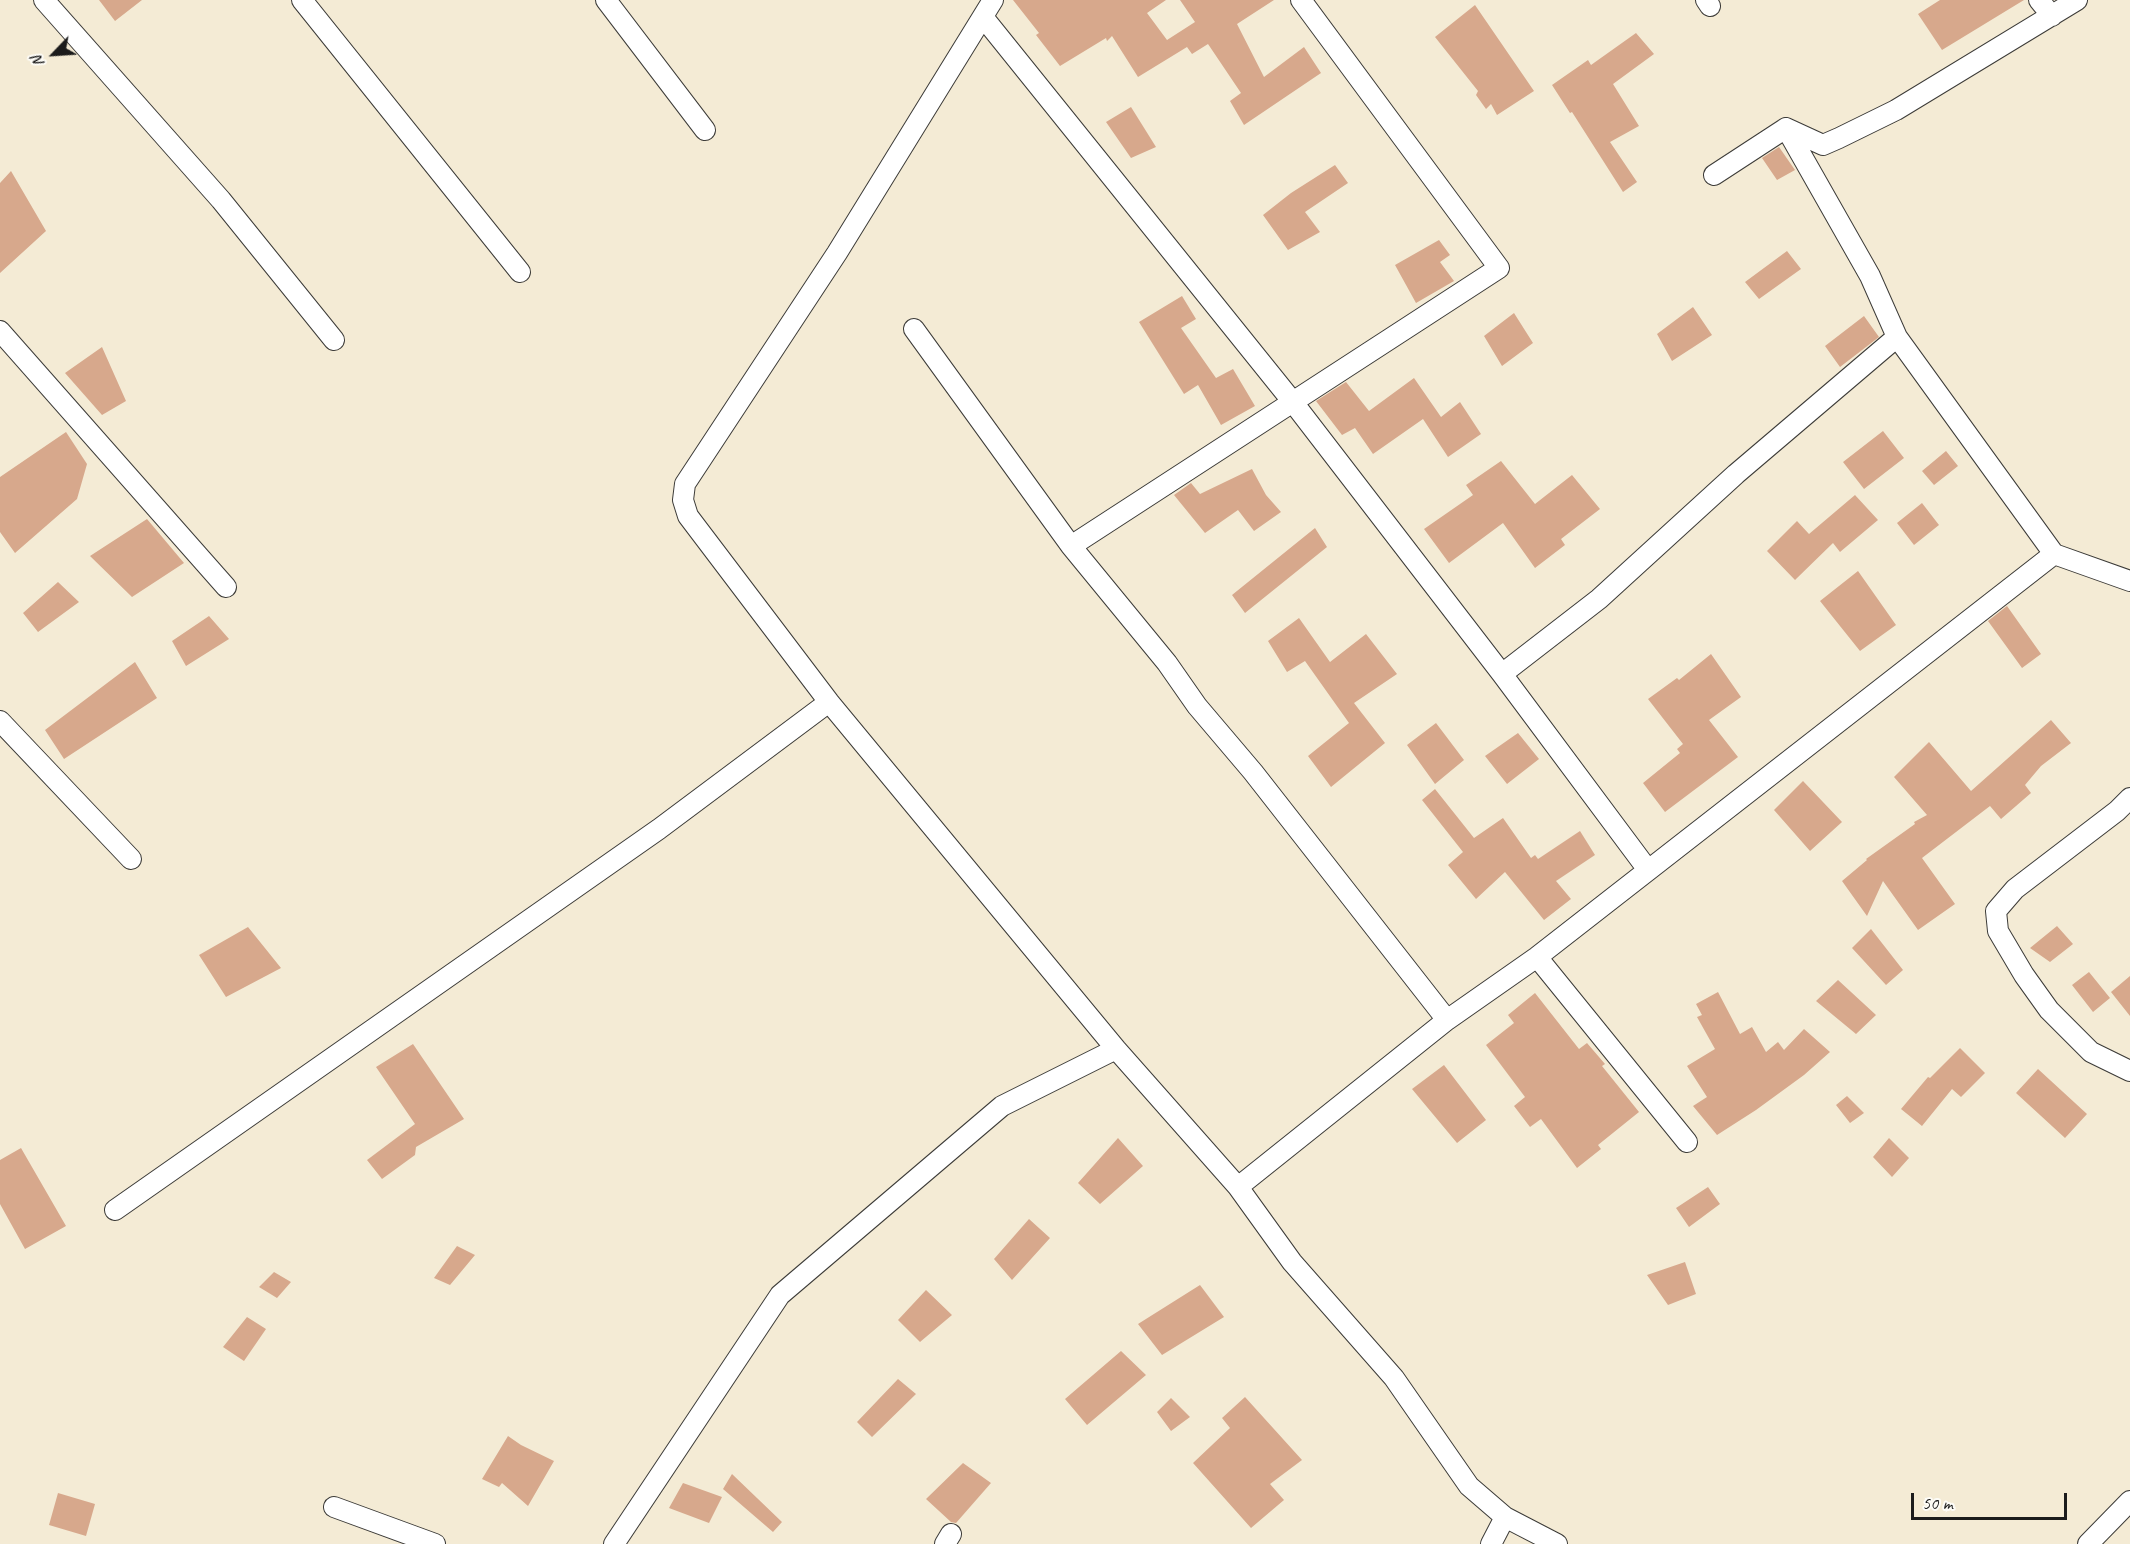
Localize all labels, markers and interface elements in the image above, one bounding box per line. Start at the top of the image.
north arrow [24,24,84,84]
text: N [27,53,49,70]
scale bar [1914,1481,2070,1519]
text: 50 m [1922,1492,1953,1514]

